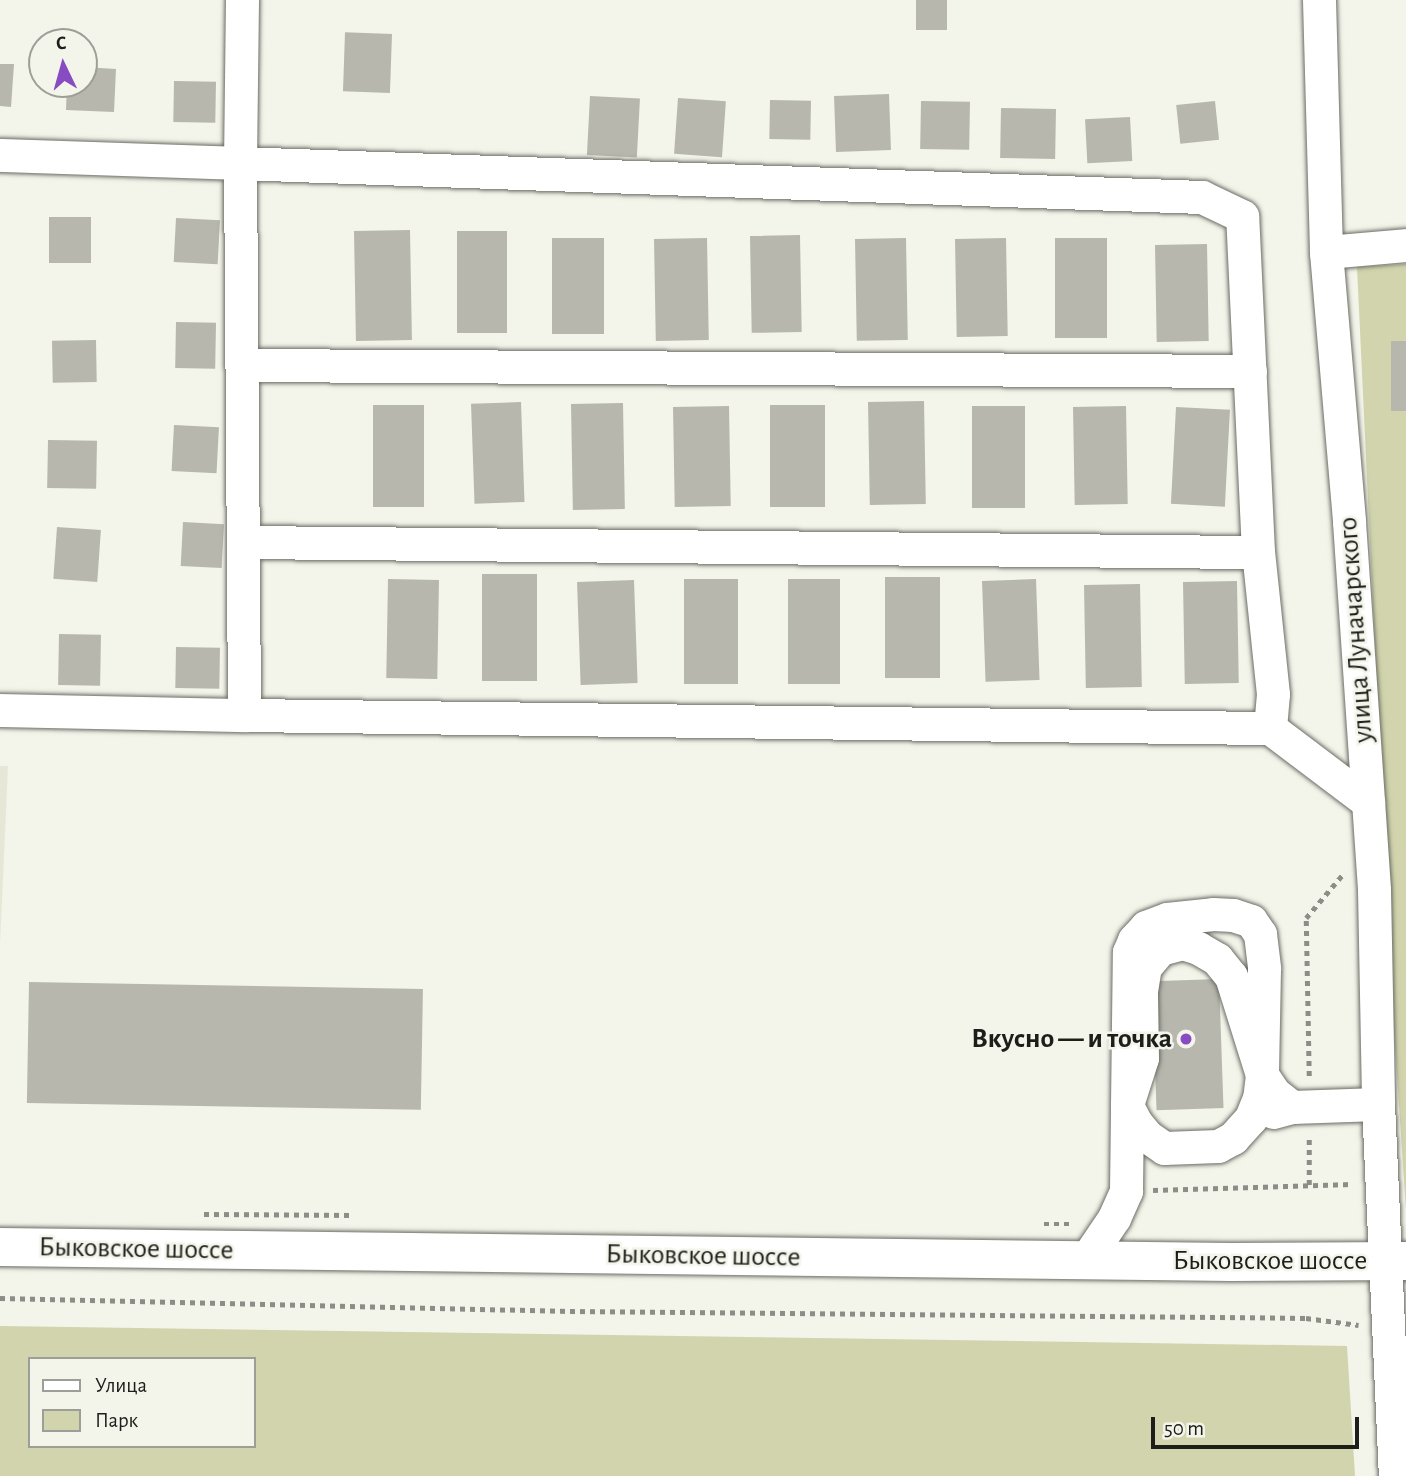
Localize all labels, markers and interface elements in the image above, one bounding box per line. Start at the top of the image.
north arrow [28,28,98,98]
text: С [55,34,67,53]
street label: улица Луначарского [1331,516,1381,744]
place label: Вкусно — и точка [971,1022,1172,1056]
marker: Вкусно — и точка [1178,1031,1194,1047]
street label: Быковское шоссе [38,1231,234,1267]
street label: Быковское шоссе [605,1238,801,1274]
street label: Быковское шоссе [1173,1244,1367,1278]
legend [28,1357,256,1448]
text: Улица [95,1375,147,1396]
scale bar [1154,1402,1362,1446]
text: Парк [95,1410,138,1431]
text: 50 m [1164,1418,1204,1439]

